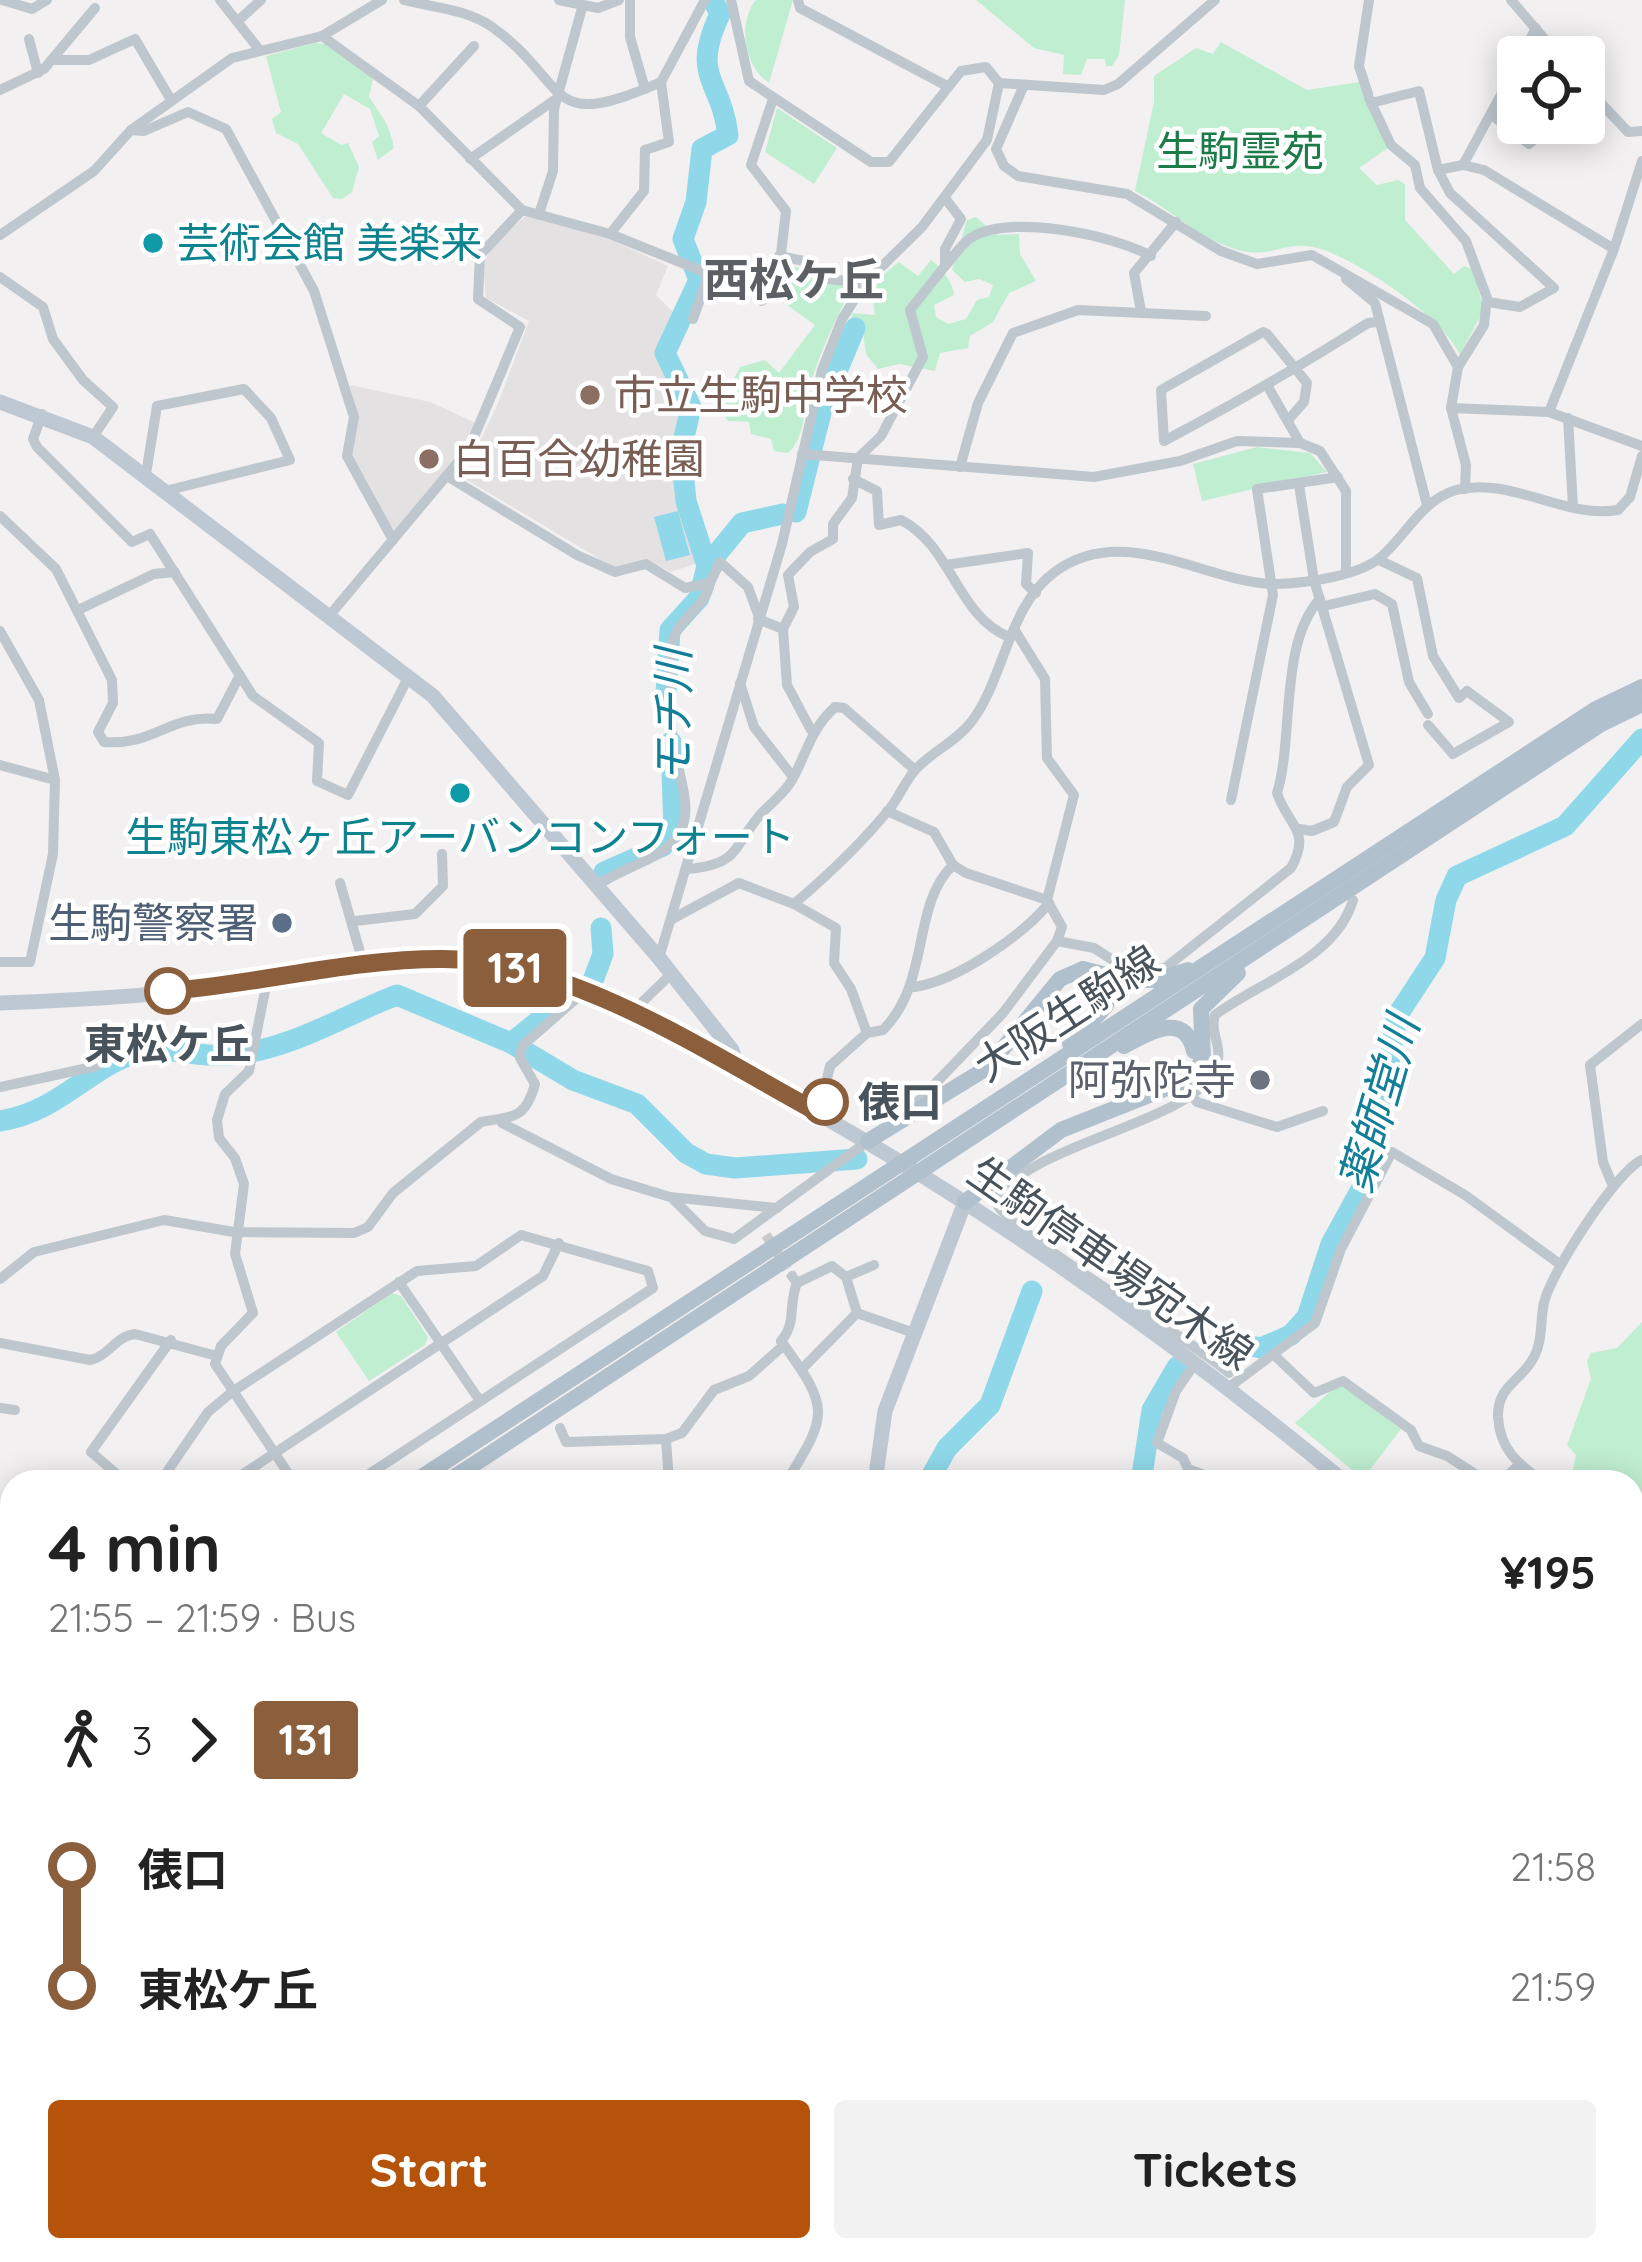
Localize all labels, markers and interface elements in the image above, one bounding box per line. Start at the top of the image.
map controls [1497,36,1605,144]
button: locate [1497,36,1605,144]
park label: 生駒霊苑 [1156,124,1324,177]
place label: 芸術会館 美楽来 [177,216,482,269]
marker: 芸術会館 美楽来 [140,230,166,256]
district label: 西松ケ丘 [704,251,884,307]
place label: 市立生駒中学校 [614,368,908,421]
marker: 市立生駒中学校 [577,382,603,408]
place label: 白百合幼稚園 [453,432,705,485]
marker: 白百合幼稚園 [416,446,442,472]
water label: モチ川 [644,645,700,784]
marker: 生駒東松ヶ丘アーバンコンフォート [447,780,473,806]
place label: 生駒東松ヶ丘アーバンコンフォート [125,810,795,863]
place label: 生駒警察署 [48,896,258,949]
marker: 生駒警察署 [269,910,295,936]
line badge: 131 [446,929,584,1007]
street label: 大阪生駒線 [964,933,1169,1092]
text: 131 [487,941,543,994]
marker: 東松ケ丘 [146,969,190,1013]
water label: 薬師堂川 [1326,1006,1431,1198]
place label: 東松ケ丘 [84,1017,252,1070]
place label: 阿弥陀寺 [1068,1053,1236,1106]
marker: 阿弥陀寺 [1247,1067,1273,1093]
place label: 俵口 [858,1075,942,1128]
marker: 俵口 [803,1080,847,1124]
street label: 生駒停車場宛木線 [958,1145,1264,1381]
text: 4 min [48,1506,221,1589]
text: ¥195 [1500,1544,1596,1600]
text: 21:55 – 21:59 · Bus [48,1593,356,1642]
icon: walk [48,1707,114,1773]
icon: forward [170,1707,236,1773]
text: 131 [278,1713,334,1766]
text: 3 [132,1716,152,1765]
text: 俵口 [138,1841,228,1897]
text: 21:58 [1510,1842,1596,1891]
text: 東松ケ丘 [138,1961,318,2017]
text: 21:59 [1510,1962,1596,2011]
button: Start [48,2100,810,2238]
button: Tickets [834,2100,1596,2238]

